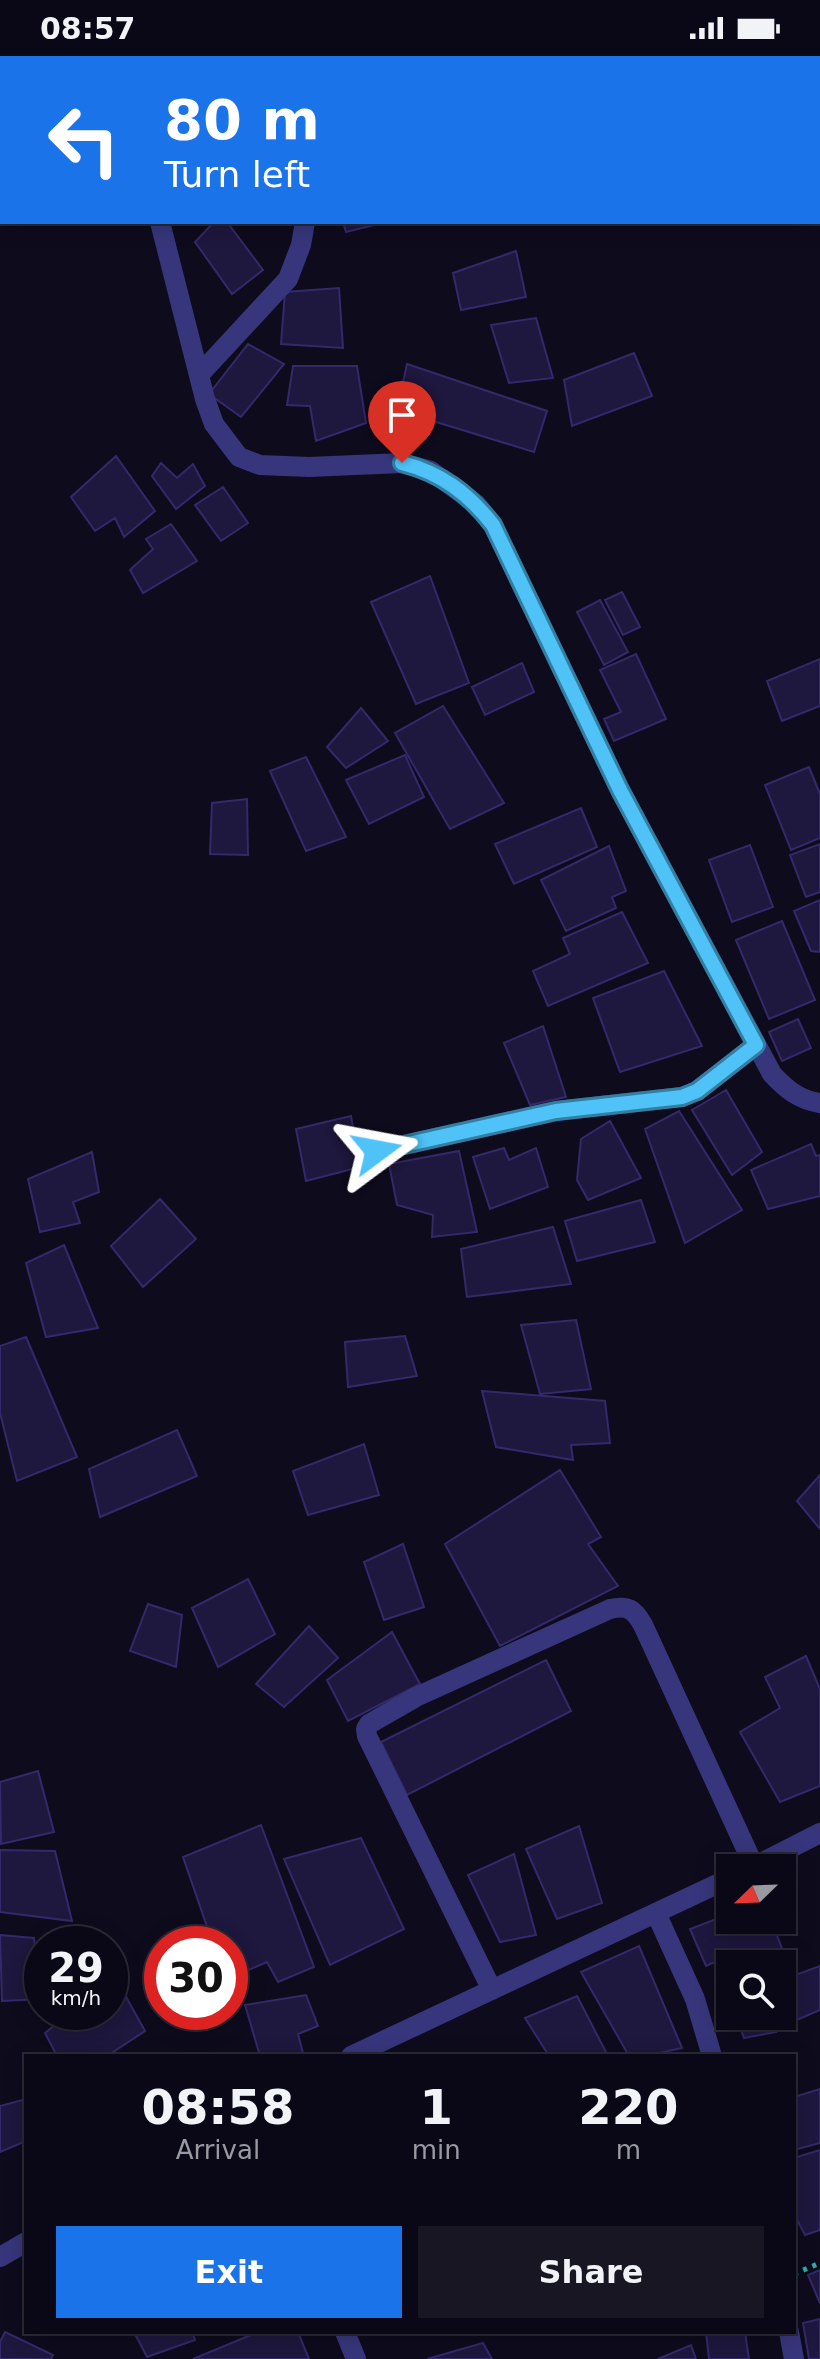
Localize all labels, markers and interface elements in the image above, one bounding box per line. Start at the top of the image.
text: 08:57 [40,11,136,46]
text: 80 m [164,87,320,152]
icon: left [32,88,136,192]
text: Turn left [164,154,310,195]
pin [368,381,436,463]
icon: arrive [380,393,424,437]
position arrow [335,1109,419,1193]
north arrow [716,1854,796,1934]
map controls [716,1854,796,2030]
speed limit sign: 30 [144,1926,248,2030]
text: 29 [48,1945,104,1991]
button: search [716,1950,796,2030]
text: km/h [51,1986,101,2010]
text: 08:58 [141,2079,294,2135]
text: 1 [420,2079,453,2135]
text: 220 [578,2079,678,2135]
text: Arrival [176,2135,260,2165]
text: min [412,2135,461,2165]
text: m [616,2135,641,2165]
button: Exit [56,2226,402,2318]
button: Share [418,2226,764,2318]

